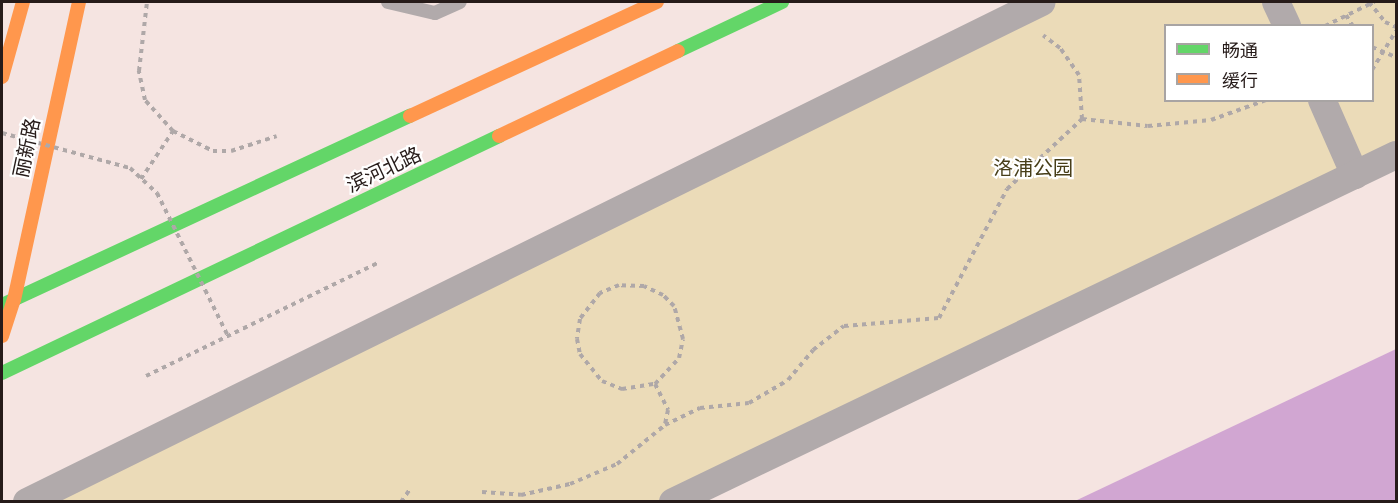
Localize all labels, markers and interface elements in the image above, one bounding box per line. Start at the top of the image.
legend [1164,24,1374,102]
text: 畅通 [1222,40,1258,62]
text: 缓行 [1222,70,1258,92]
street label: 丽新路 [9,116,45,180]
street label: 滨河北路 [343,142,425,198]
park label: 洛浦公园 [993,156,1073,180]

